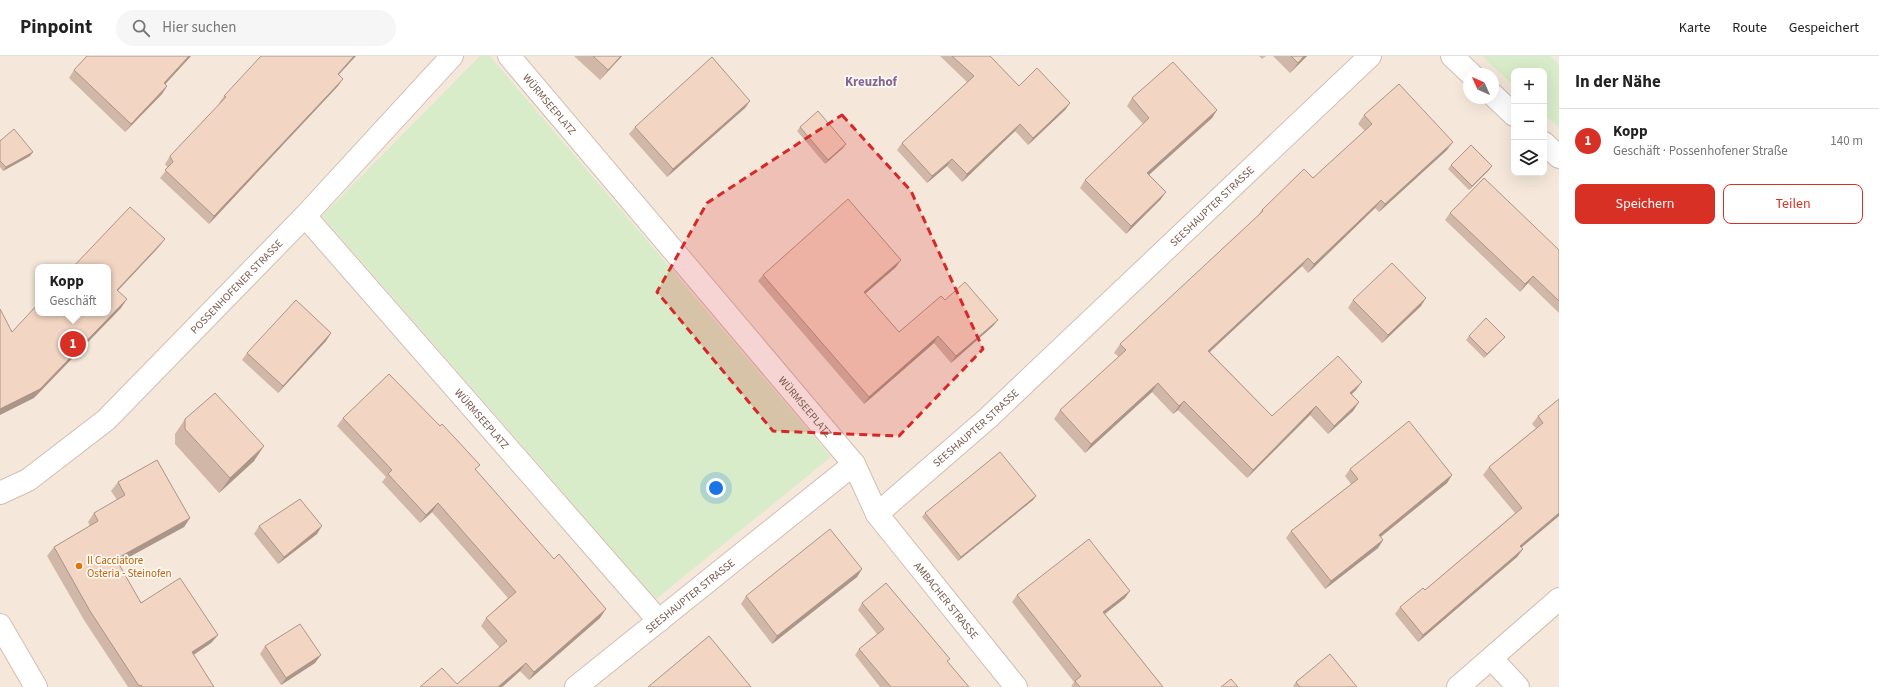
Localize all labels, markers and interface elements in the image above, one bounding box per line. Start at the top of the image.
search box [116,10,396,46]
text: Pinpoint [20,14,92,41]
icon: search [130,17,152,39]
text: Hier suchen [162,17,236,38]
text: Karte [1679,18,1710,38]
text: Route [1732,18,1767,38]
text: Gespeichert [1789,18,1859,38]
north arrow [1463,68,1499,104]
map controls [1511,68,1547,176]
button: + [1511,68,1547,104]
text: In der Nähe [1575,70,1661,94]
street label: WÜRMSEEPLATZ [519,71,580,138]
district label: Kreuzhof [845,73,898,91]
button: − [1511,104,1547,140]
text: Kopp [1613,121,1647,142]
text: 1 [1585,132,1591,150]
text: 140 m [1830,132,1863,150]
button: layers [1511,140,1547,176]
text: Geschäft · Possenhofener Straße [1613,142,1788,160]
street label: SEESHAUPTER STRASSE [1167,163,1258,250]
button: Speichern [1575,184,1715,224]
button: Teilen [1723,184,1863,224]
street label: POSSENHOFENER STRASSE [187,236,286,337]
popup [35,264,111,316]
text: Kopp [49,271,84,292]
text: Geschäft [49,292,97,310]
pin: 1 [60,329,86,359]
street label: WÜRMSEEPLATZ [775,373,835,441]
street label: WÜRMSEEPLATZ [451,385,512,452]
street label: SEESHAUPTER STRASSE [930,386,1022,471]
your location [706,478,726,498]
place label: Il Cacciatore Osteria - Steinofen [87,553,171,581]
street label: SEESHAUPTER STRASSE [642,555,738,637]
street label: AMBACHER STRASSE [910,559,982,643]
marker: Il Cacciatore Osteria - Steinofen [74,561,84,571]

